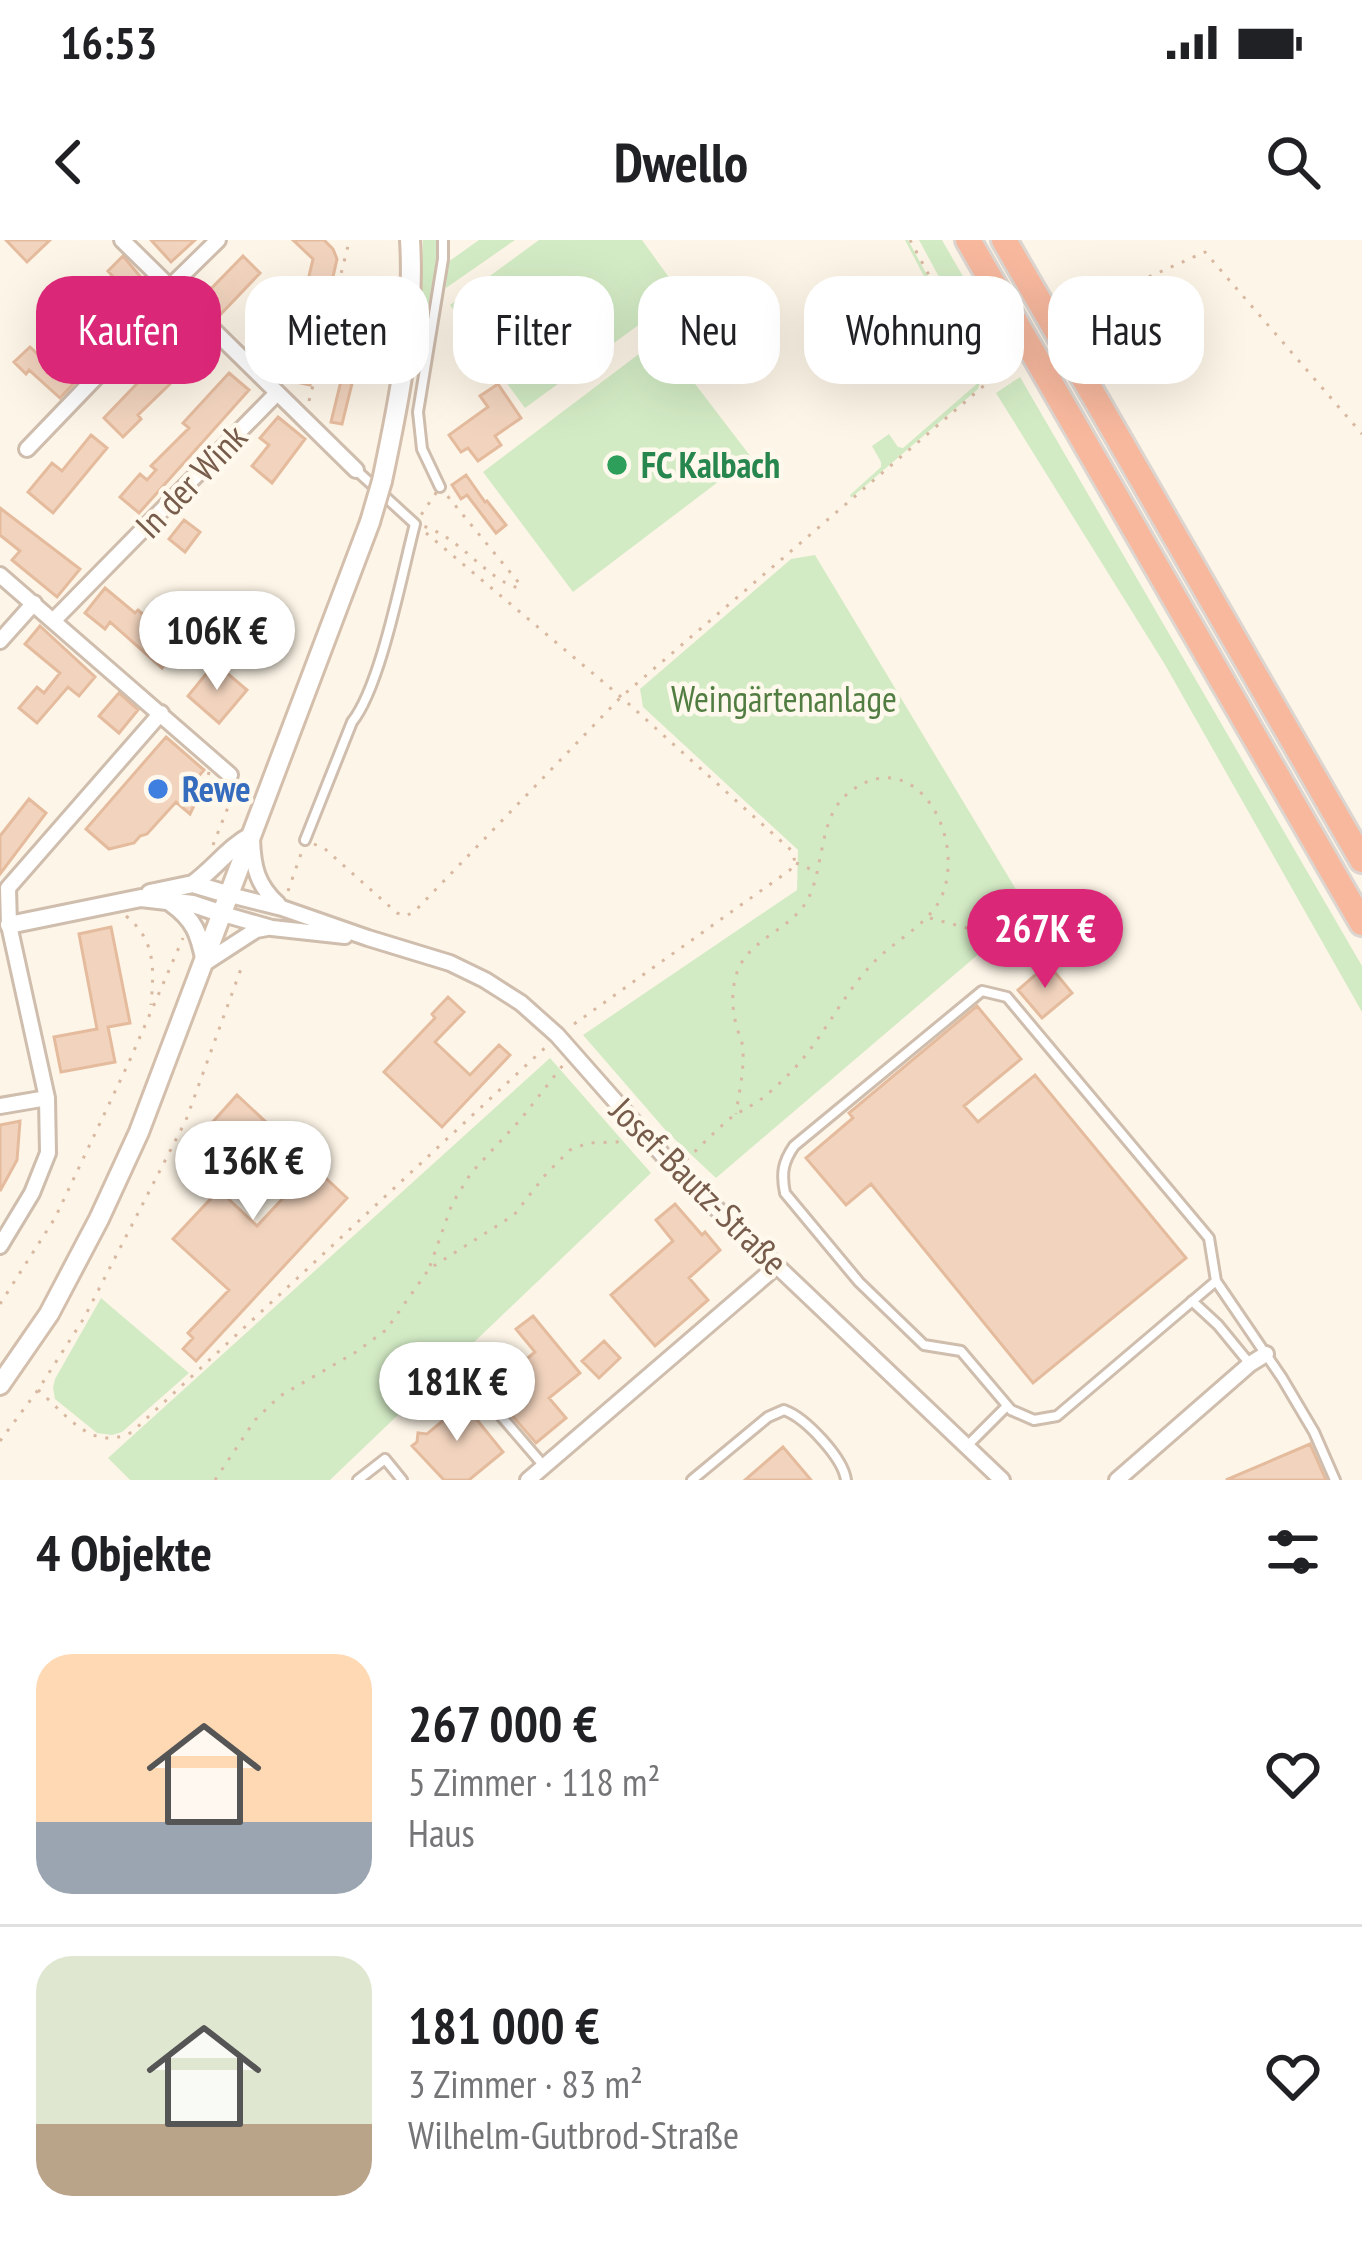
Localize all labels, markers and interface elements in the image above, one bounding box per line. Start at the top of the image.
text: 16:53 [60,13,157,71]
text: Dwello [614,127,748,197]
icon: back [36,129,102,195]
icon: search [1260,129,1326,195]
chip: Kaufen [36,276,221,384]
chip: Mieten [245,276,429,384]
chip: Filter [453,276,614,384]
chip: Neu [638,276,780,384]
chip: Wohnung [804,276,1024,384]
chip: Haus [1048,276,1204,384]
street label: In der Wink [125,414,257,548]
place label: FC Kalbach [641,441,780,488]
marker: FC Kalbach [604,452,630,478]
pin: 106K € [119,591,315,693]
text: 106K € [166,604,268,655]
park label: Weingärtenanlage [671,675,897,722]
place label: Rewe [182,765,251,812]
marker: Rewe [145,776,171,802]
pin: 267K € [947,889,1143,991]
text: 267K € [994,902,1096,953]
street label: Josef-Bautz-Straße [600,1086,798,1284]
pin: 136K € [155,1121,351,1223]
text: 136K € [202,1134,304,1185]
pin: 181K € [359,1342,555,1444]
text: 181K € [406,1355,508,1406]
text: 4 Objekte [36,1519,212,1585]
icon: filters [1260,1519,1326,1585]
text: 267 000 € [408,1690,597,1756]
icon: home [132,1702,276,1846]
icon: heart [1260,1741,1326,1807]
text: 5 Zimmer · 118 m² [408,1756,660,1807]
text: Haus [408,1807,475,1858]
text: 181 000 € [408,1992,600,2058]
icon: home [132,2004,276,2148]
icon: heart [1260,2043,1326,2109]
text: 3 Zimmer · 83 m² [408,2058,643,2109]
text: Wilhelm-Gutbrod-Straße [408,2109,739,2160]

